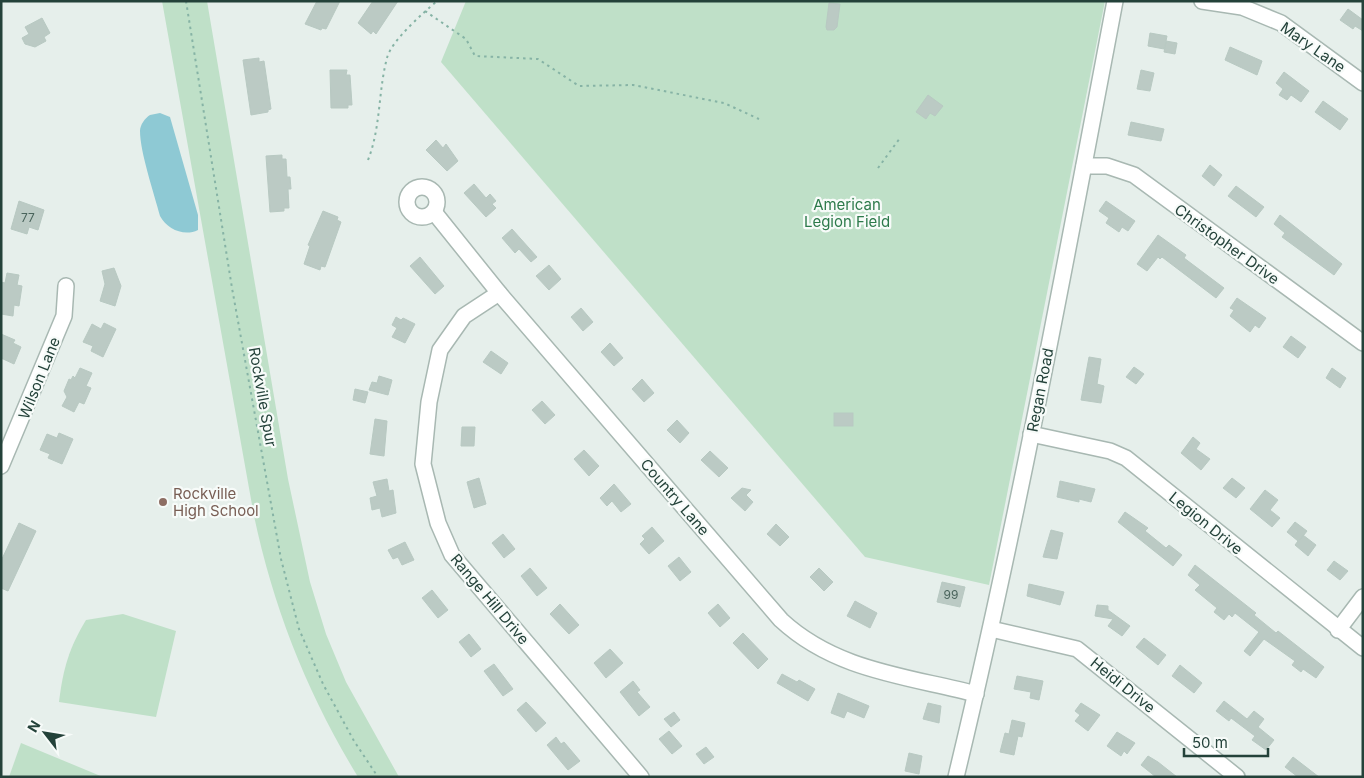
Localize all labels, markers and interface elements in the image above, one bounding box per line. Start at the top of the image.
street label: Mary Lane [1277,18,1349,76]
park label: American Legion Field [804,195,890,231]
street label: Christopher Drive [1171,200,1283,288]
house number: 77 [21,210,35,225]
street label: Wilson Lane [14,334,64,422]
street label: Rockville Spur [245,346,281,449]
street label: Regan Road [1023,346,1057,434]
street label: Country Lane [636,455,714,539]
place label: Rockville High School [173,484,259,520]
street label: Legion Drive [1165,487,1247,559]
marker: Rockville High School [157,496,169,508]
street label: Range Hill Drive [447,550,533,648]
house number: 99 [944,587,958,602]
street label: Heidi Drive [1087,653,1159,717]
north arrow [20,708,70,758]
text: N [23,717,43,735]
scale bar [1184,726,1268,758]
text: 50 m [1192,733,1228,752]

